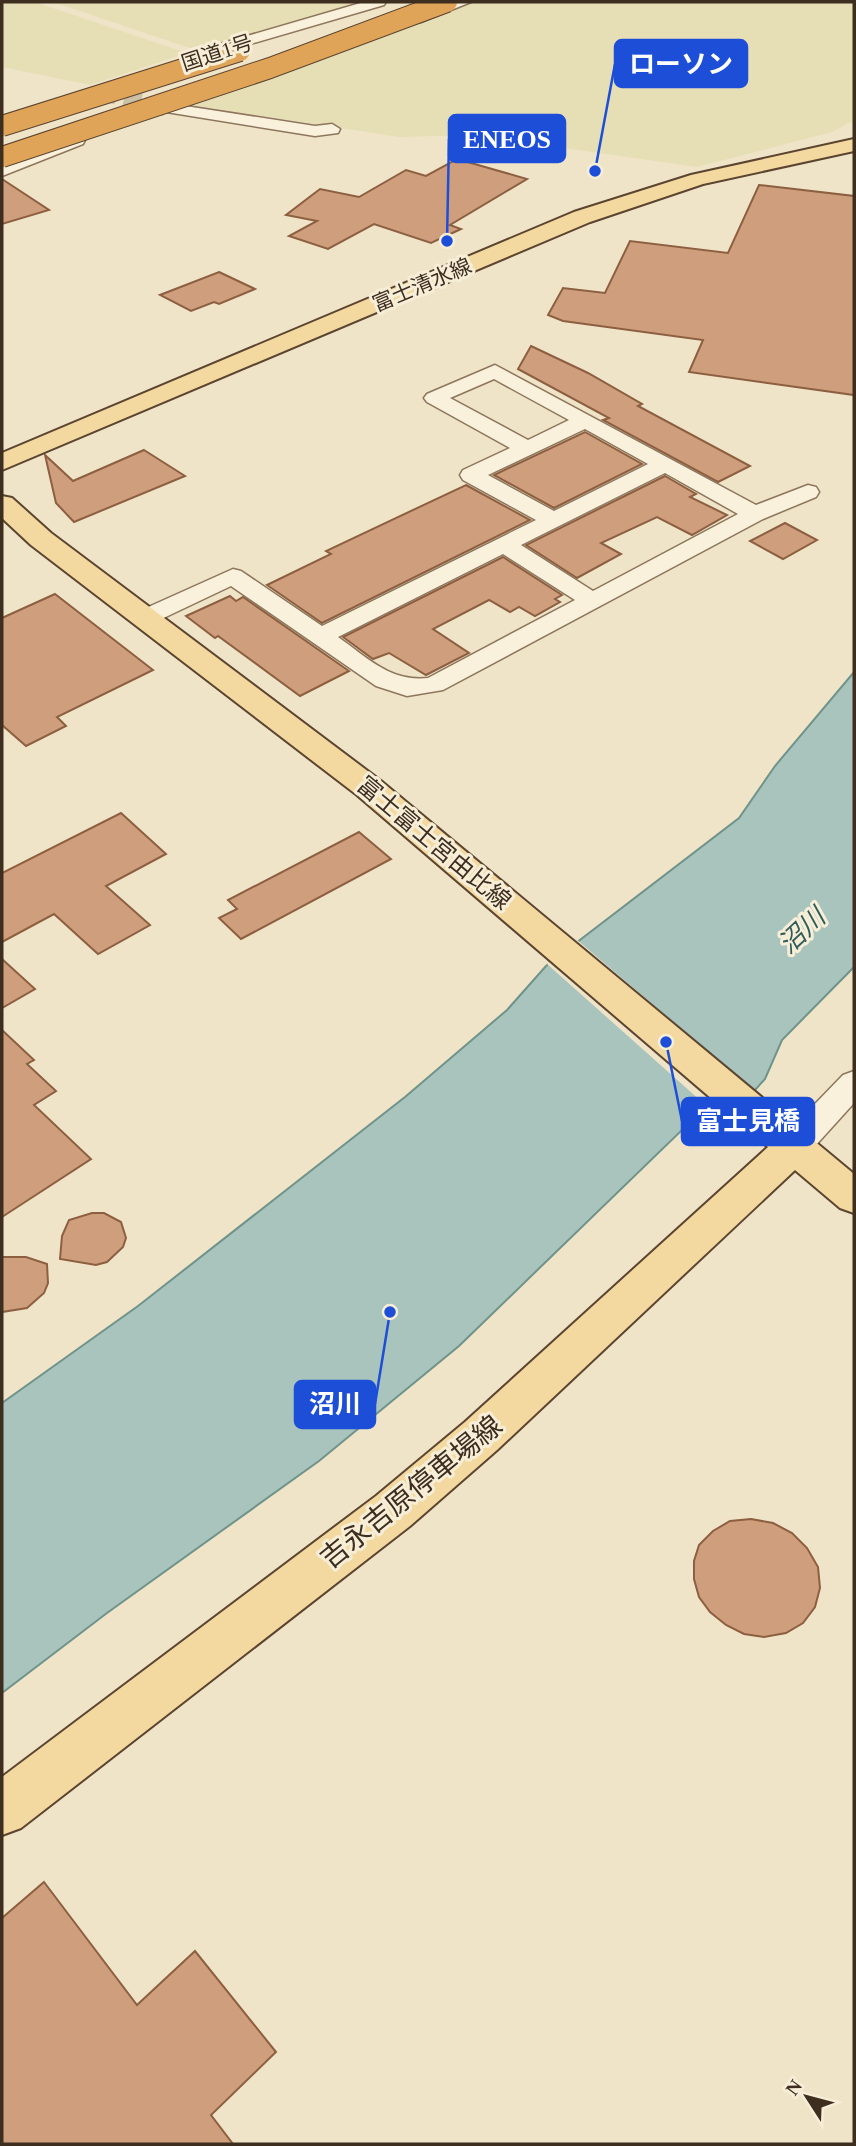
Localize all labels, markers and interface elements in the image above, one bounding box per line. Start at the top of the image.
street label: 国道1号 [178,30,256,76]
callout: ローソン [615,40,747,87]
text: ローソン [629,50,733,79]
callout: ENEOS [449,115,565,162]
text: ENEOS [463,125,551,154]
street label: 富士清水線 [369,253,475,317]
street label: 富士富士宮由比線 [352,771,516,915]
water label: 沼川 [773,901,833,959]
callout: 富士見橋 [682,1098,814,1145]
text: 富士見橋 [696,1107,800,1136]
callout: 沼川 [295,1381,375,1428]
text: 沼川 [309,1390,361,1419]
street label: 吉永吉原停車場線 [314,1409,508,1575]
north arrow [772,2062,842,2132]
text: N [781,2075,806,2099]

